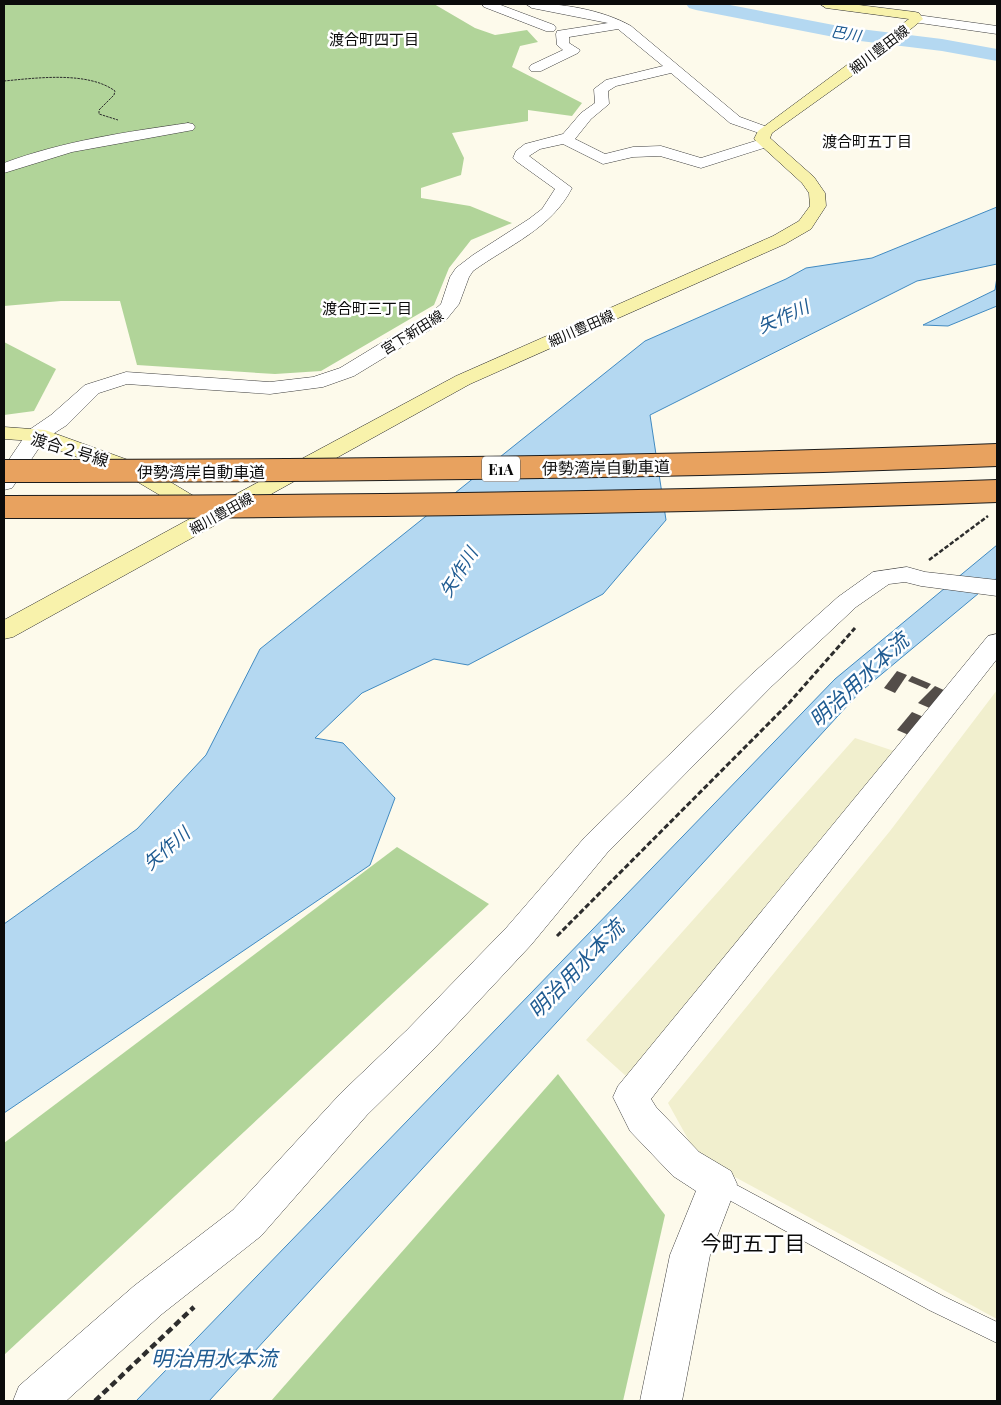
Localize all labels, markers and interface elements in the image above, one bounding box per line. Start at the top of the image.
street label: 細川豊田線 [845,20,913,78]
water label: 巴川 [830,21,864,46]
district label: 渡合町四丁目 [329,29,419,49]
district label: 渡合町五丁目 [822,131,912,151]
water label: 矢作川 [753,293,814,338]
district label: 渡合町三丁目 [322,298,412,318]
street label: 宮下新田線 [377,305,447,359]
street label: 細川豊田線 [545,305,617,351]
street label: 渡合２号線 [29,427,111,471]
street label: 伊勢湾岸自動車道 [542,455,670,479]
road number: E1A [482,456,520,482]
street label: 伊勢湾岸自動車道 [137,461,265,482]
street label: 細川豊田線 [186,488,256,538]
water label: 矢作川 [434,541,484,601]
water label: 明治用水本流 [802,624,916,732]
water label: 矢作川 [138,820,196,875]
water label: 明治用水本流 [521,911,631,1023]
district label: 今町五丁目 [701,1228,806,1256]
water label: 明治用水本流 [151,1343,280,1371]

